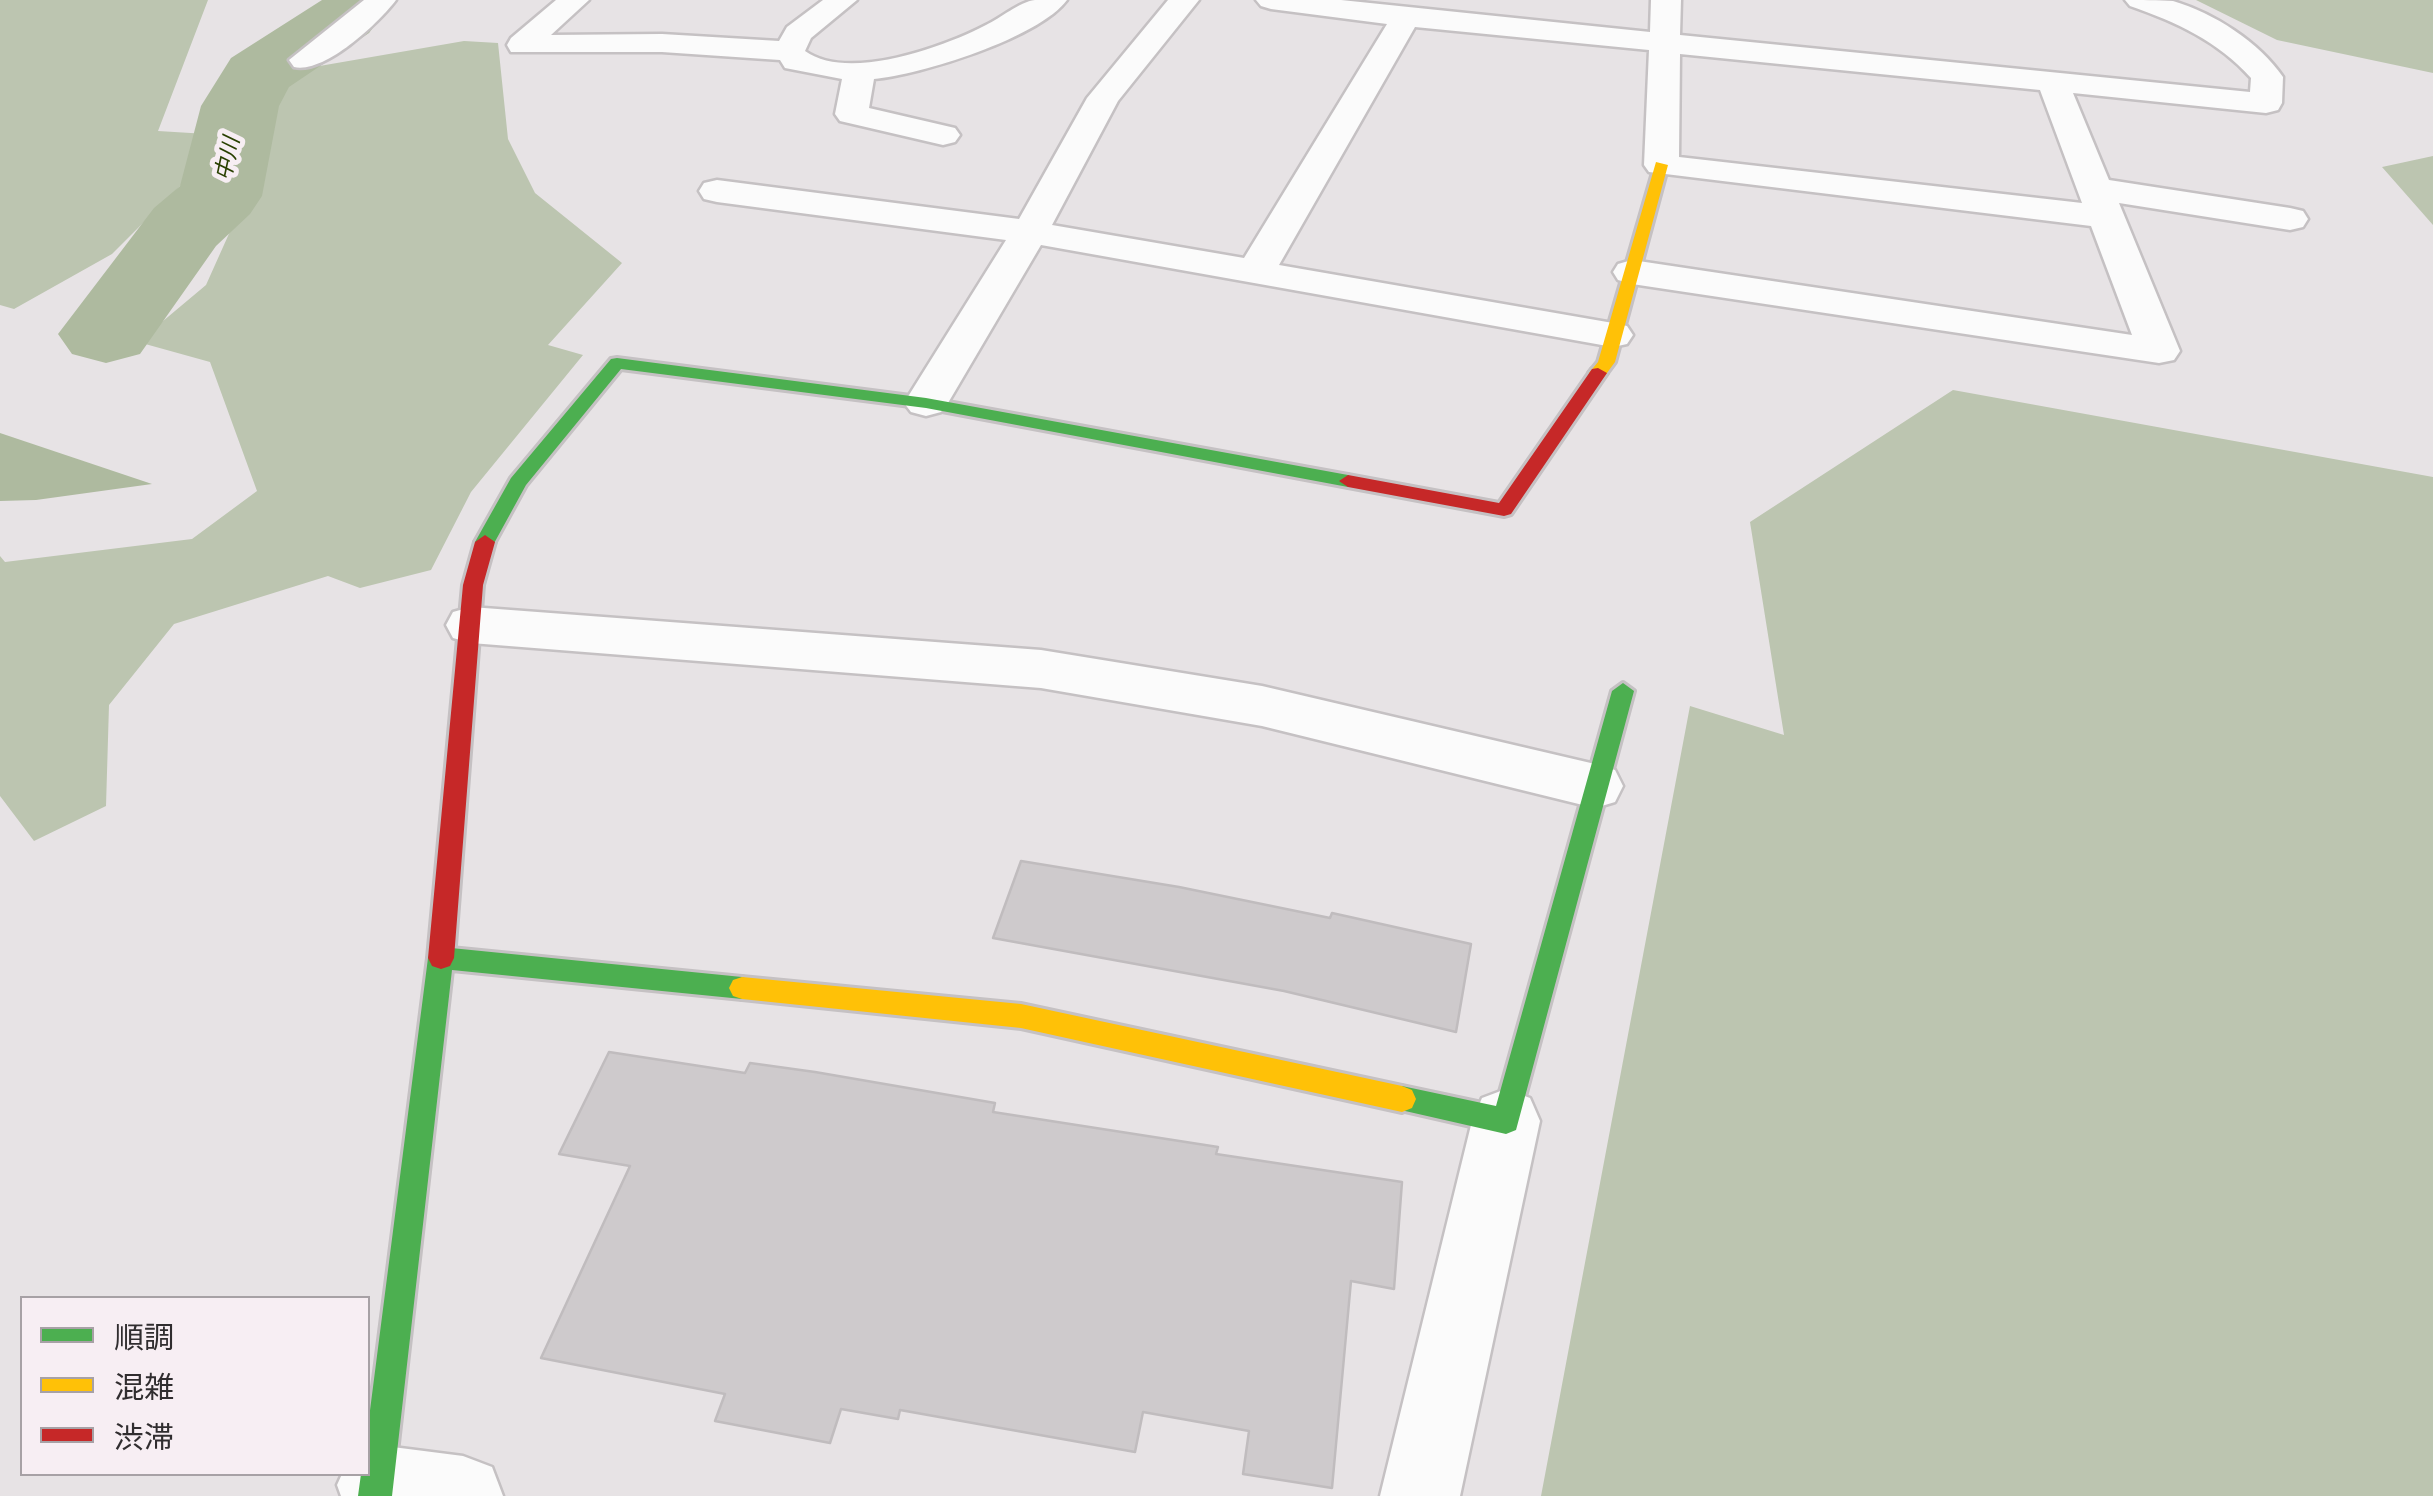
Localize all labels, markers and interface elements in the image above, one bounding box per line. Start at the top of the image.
water label: 中川 [212,135,246,183]
legend [20,1296,370,1476]
text: 順調 [114,1320,174,1355]
text: 混雑 [114,1370,174,1405]
text: 渋滞 [114,1420,174,1455]

